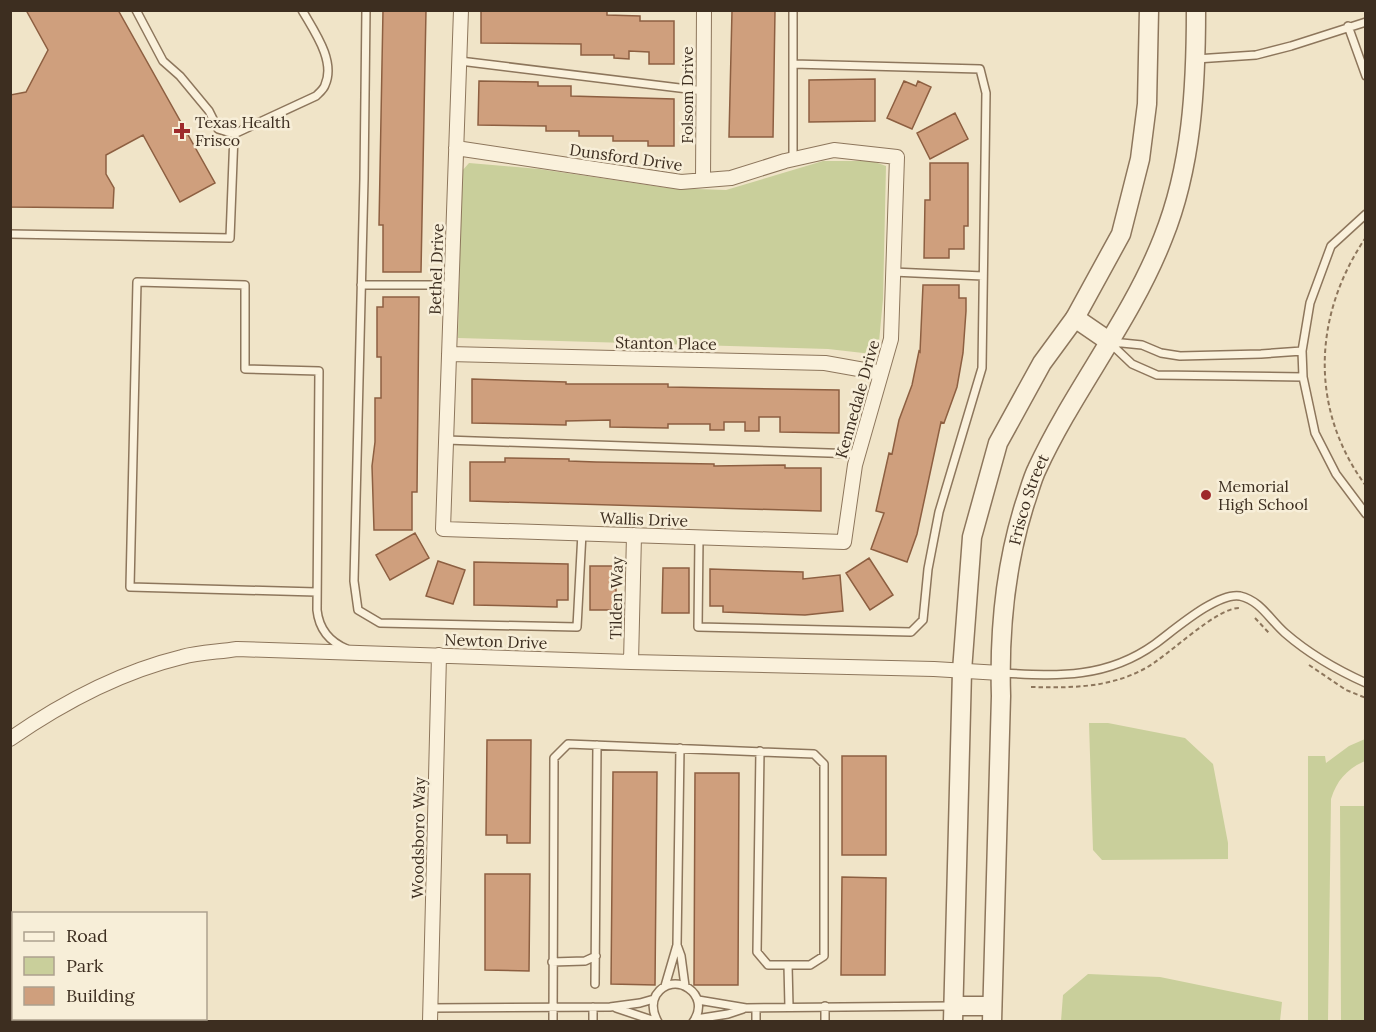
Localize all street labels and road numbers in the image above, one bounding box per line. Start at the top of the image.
street label: Folsom Drive [677,46,697,144]
street label: Dunsford Drive [568,139,684,175]
street label: Bethel Drive [424,223,448,315]
street label: Stanton Place [615,332,717,354]
street label: Kennedale Drive [831,337,884,461]
street label: Frisco Street [1004,450,1053,547]
street label: Wallis Drive [599,507,689,531]
street label: Tilden Way [605,556,627,640]
street label: Newton Drive [444,629,548,653]
street label: Woodsboro Way [407,776,429,899]

